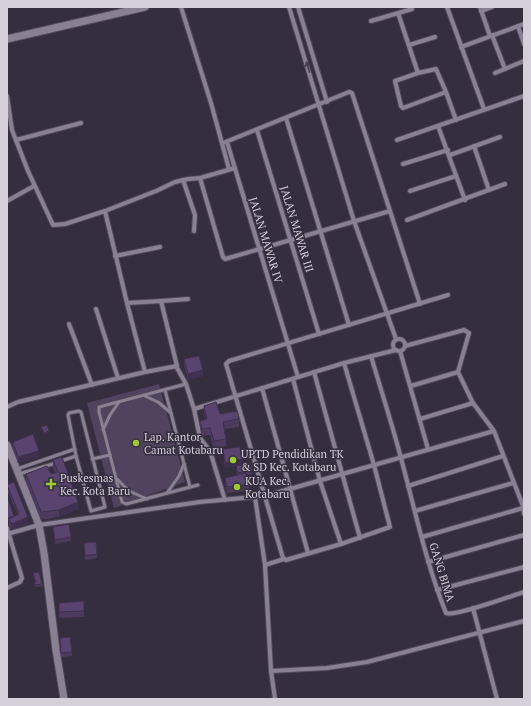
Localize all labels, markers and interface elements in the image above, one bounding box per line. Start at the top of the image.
one-way arrow [304,61,310,73]
street label: JALAN MAWAR III [277,184,317,274]
street label: JALAN MAWAR IV [246,195,286,285]
place label: Lap. Kantor Camat Kotabaru [144,430,223,457]
marker: Lap. Kantor Camat Kotabaru [131,438,141,448]
place label: UPTD Pendidikan TK & SD Kec. Kotabaru [241,447,345,474]
marker: UPTD Pendidikan TK & SD Kec. Kotabaru [228,455,238,465]
place label: Puskesmas Kec. Kota Baru [60,471,131,498]
place label: KUA Kec. Kotabaru [245,474,290,501]
marker: Puskesmas Kec. Kota Baru [45,478,57,490]
marker: KUA Kec. Kotabaru [232,482,242,492]
street label: GANG BIMA [426,541,458,604]

